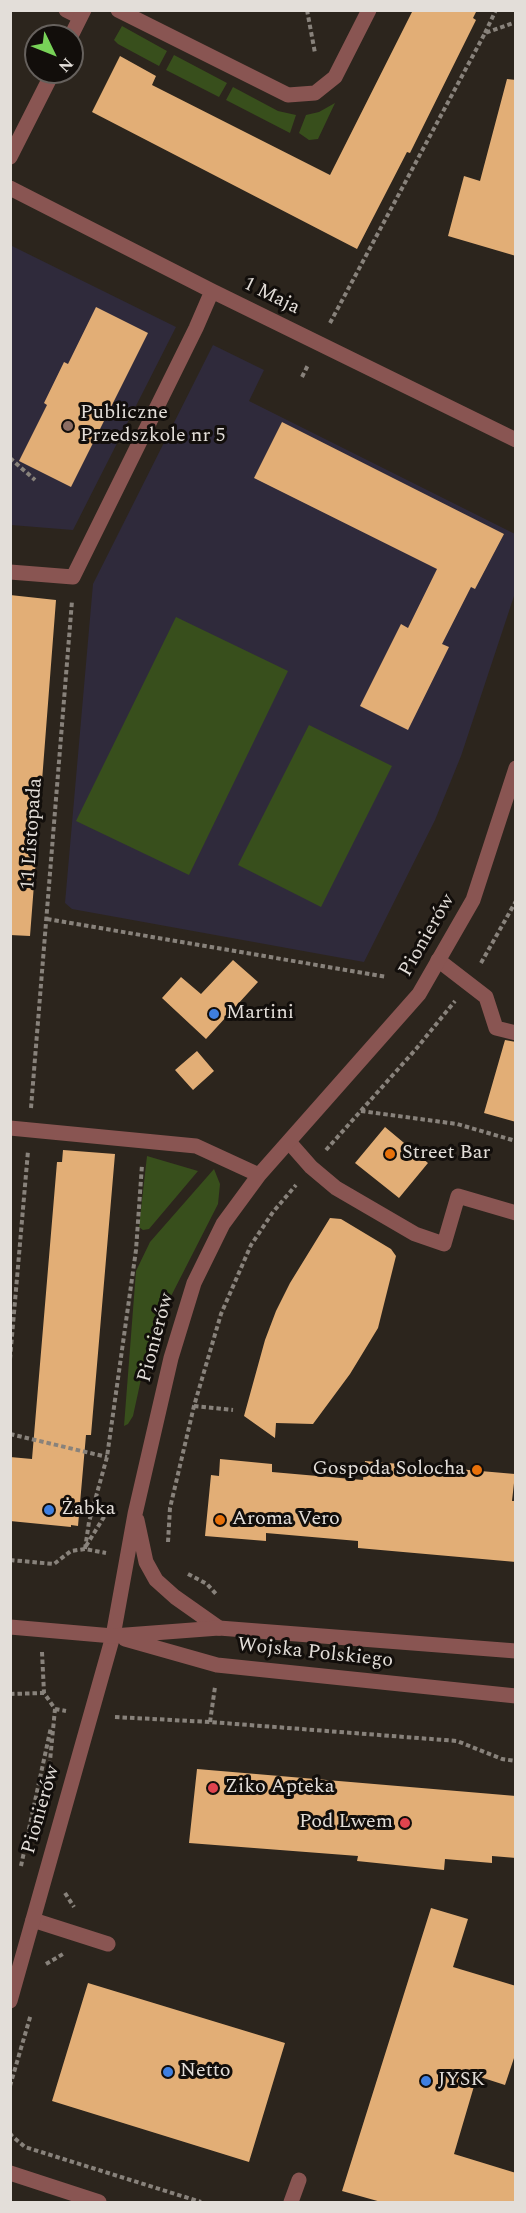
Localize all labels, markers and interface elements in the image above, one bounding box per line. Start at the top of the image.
north arrow [24,24,84,84]
text: N [52,52,79,78]
street label: 1 Maja [239,273,303,321]
place label: Publiczne Przedszkole nr 5 [80,402,225,449]
marker: Publiczne Przedszkole nr 5 [61,419,75,433]
street label: 11 Listopada [17,777,49,891]
street label: Pionierów [395,891,461,981]
place label: Martini [226,1002,294,1026]
marker: Martini [207,1007,221,1021]
place label: Street Bar [402,1142,490,1166]
marker: Street Bar [383,1147,397,1161]
street label: Pionierów [134,1291,180,1385]
place label: Gospoda Solocha [312,1458,465,1482]
marker: Gospoda Solocha [470,1463,484,1477]
place label: Żabka [61,1498,115,1522]
marker: Żabka [42,1503,56,1517]
place label: Aroma Vero [232,1508,340,1532]
marker: Aroma Vero [213,1513,227,1527]
street label: Wojska Polskiego [236,1634,394,1674]
street label: Pionierów [18,1763,66,1857]
place label: Ziko Apteka [225,1776,334,1800]
marker: Ziko Apteka [206,1781,220,1795]
place label: Pod Lwem [299,1811,393,1835]
marker: Pod Lwem [398,1816,412,1830]
place label: Netto [180,2060,231,2084]
marker: Netto [161,2065,175,2079]
place label: JYSK [438,2069,485,2093]
marker: JYSK [419,2074,433,2088]

